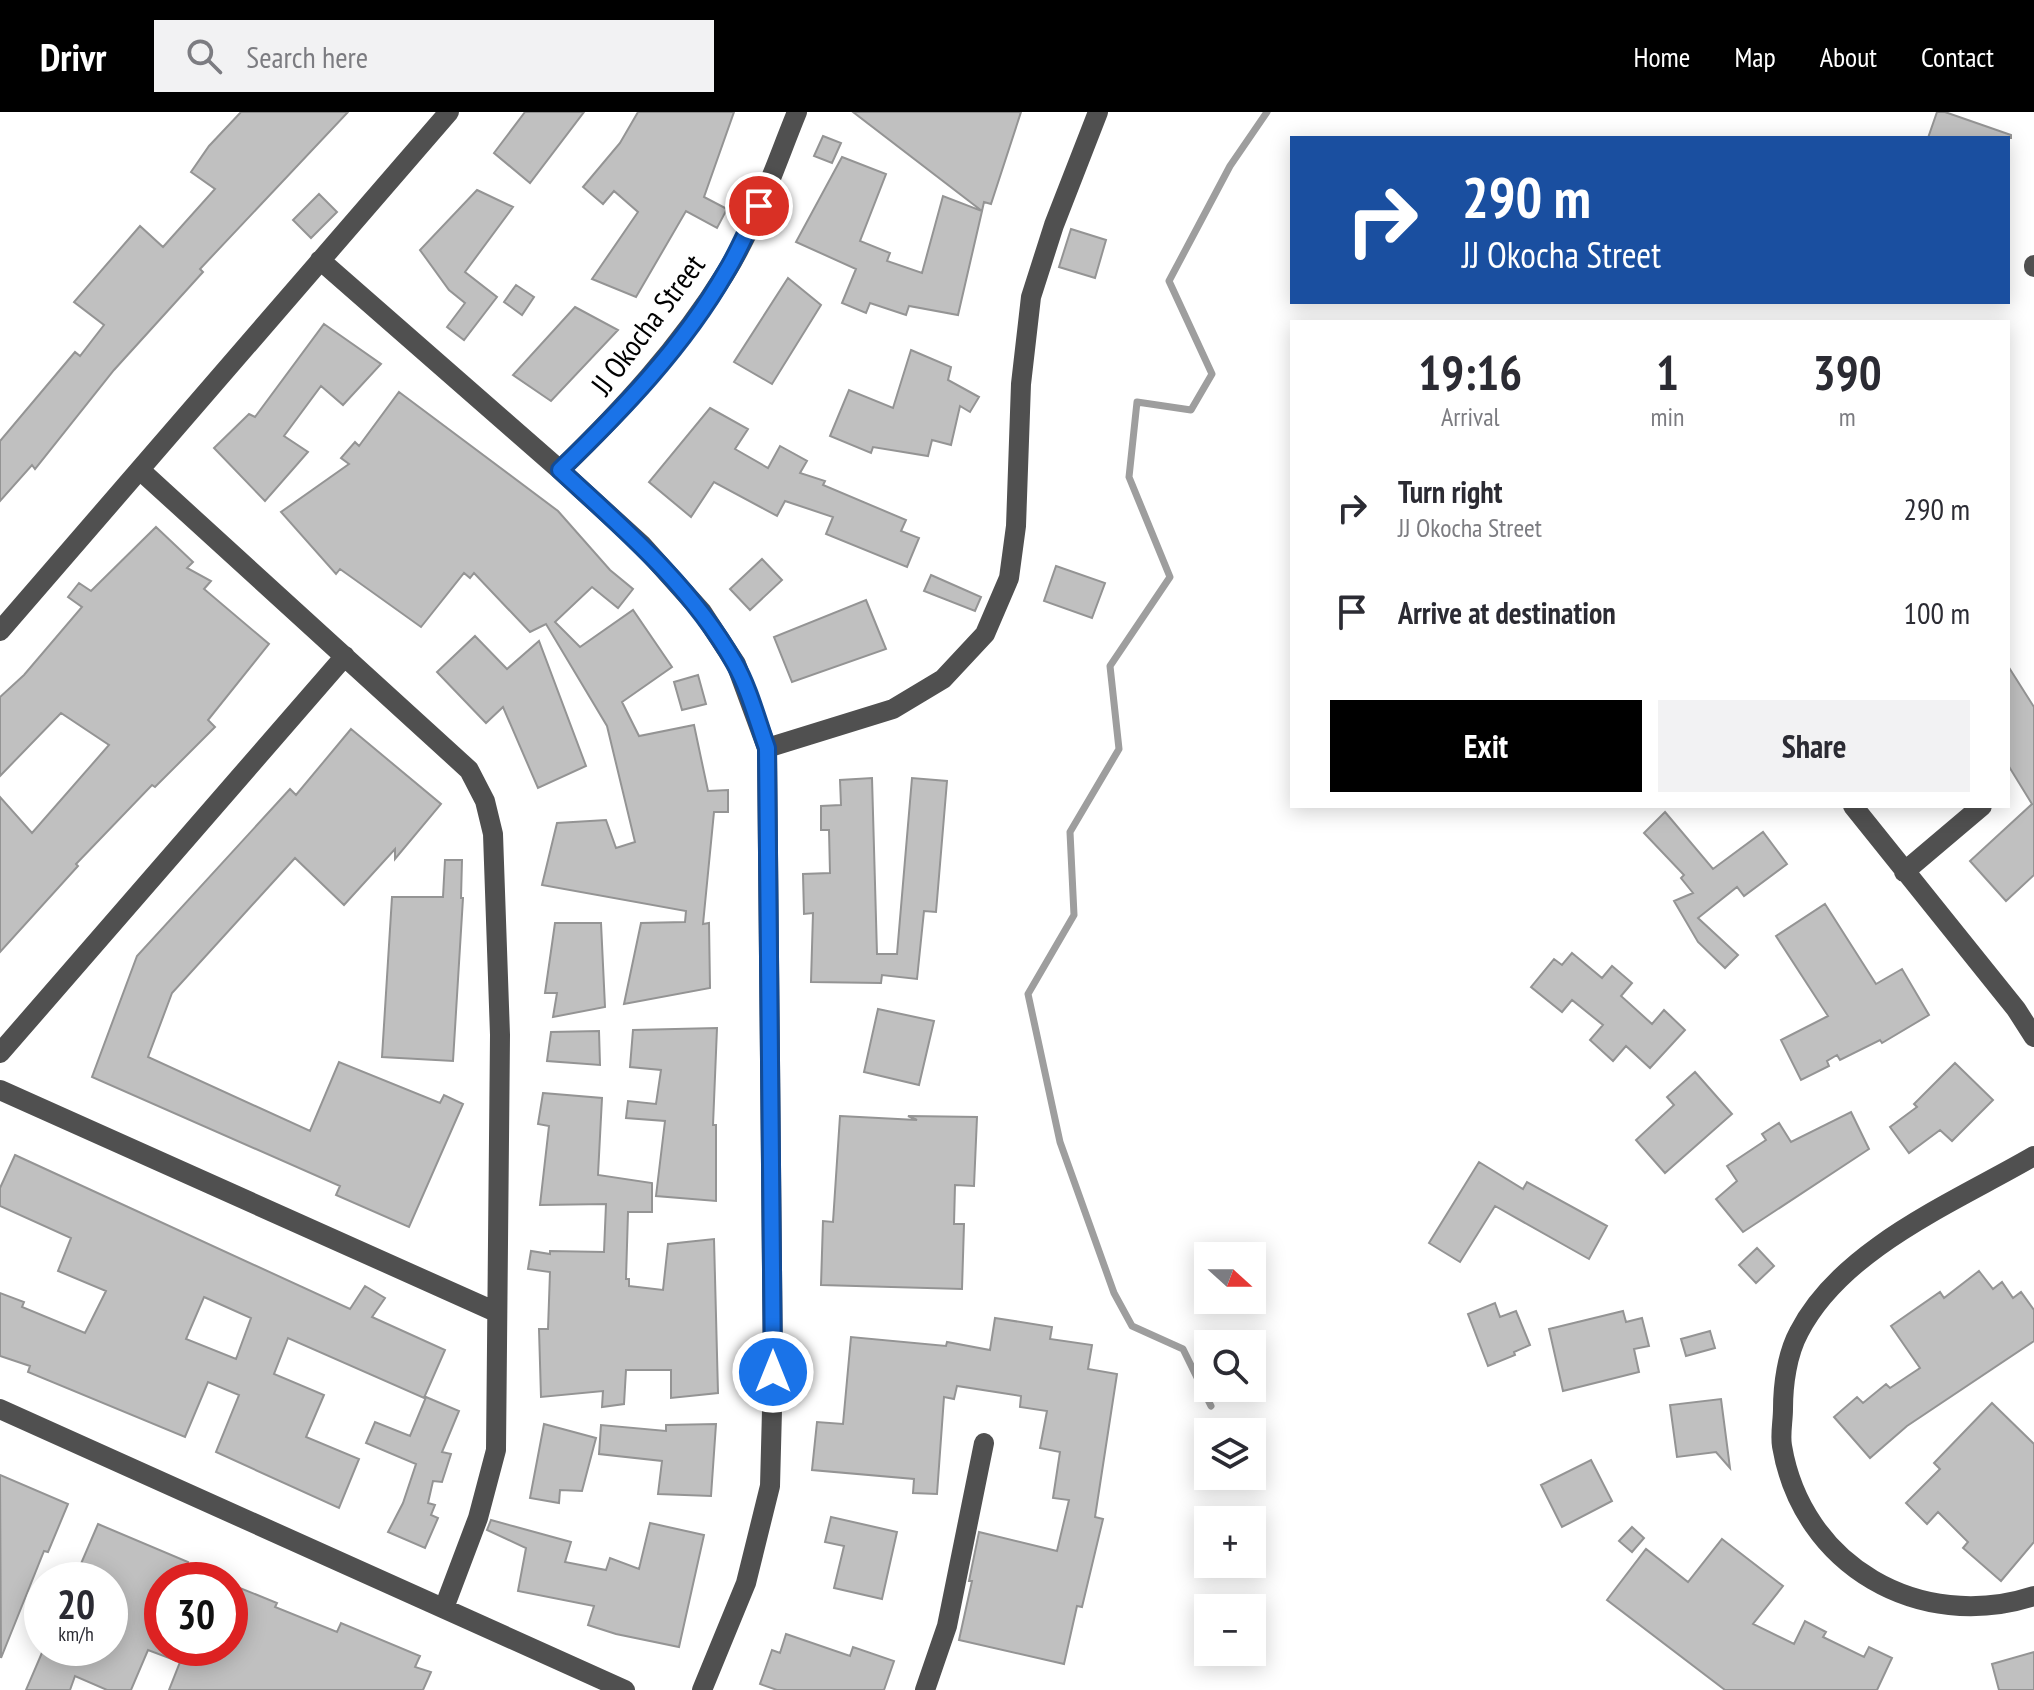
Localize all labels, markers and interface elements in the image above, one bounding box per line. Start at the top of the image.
search box [154,20,714,92]
text: Drivr [40,32,106,81]
icon: search [182,34,226,78]
text: Search here [246,37,368,76]
text: Home [1634,38,1690,75]
text: Map [1734,38,1776,75]
text: About [1820,38,1877,75]
text: Contact [1921,38,1994,75]
text: 290 m [1462,161,1591,233]
icon: right [1330,168,1434,272]
pin [725,172,793,240]
icon: arrive [737,184,781,228]
text: JJ Okocha Street [1462,231,1661,278]
street label: JJ Okocha Street [581,245,713,403]
text: 19:16 [1418,341,1522,403]
text: 1 [1656,341,1679,403]
text: 390 [1813,341,1882,403]
text: Arrival [1441,400,1500,433]
text: min [1650,400,1684,433]
text: m [1839,400,1856,433]
text: Turn right [1398,472,1502,511]
icon: right [1330,486,1374,530]
text: 290 m [1904,489,1970,528]
text: JJ Okocha Street [1398,511,1542,544]
icon: arrive [1330,590,1374,634]
text: Arrive at destination [1398,593,1616,632]
text: 100 m [1904,593,1970,632]
button: Exit [1330,700,1642,792]
button: Share [1658,700,1970,792]
north arrow [1194,1242,1266,1314]
map controls [1194,1242,1266,1666]
position arrow [731,1330,815,1414]
button: search [1194,1330,1266,1402]
button: layers [1194,1418,1266,1490]
button: + [1194,1506,1266,1578]
speed limit sign: 30 [144,1562,248,1666]
text: 20 [57,1578,95,1630]
button: − [1194,1594,1266,1666]
text: km/h [58,1621,94,1647]

